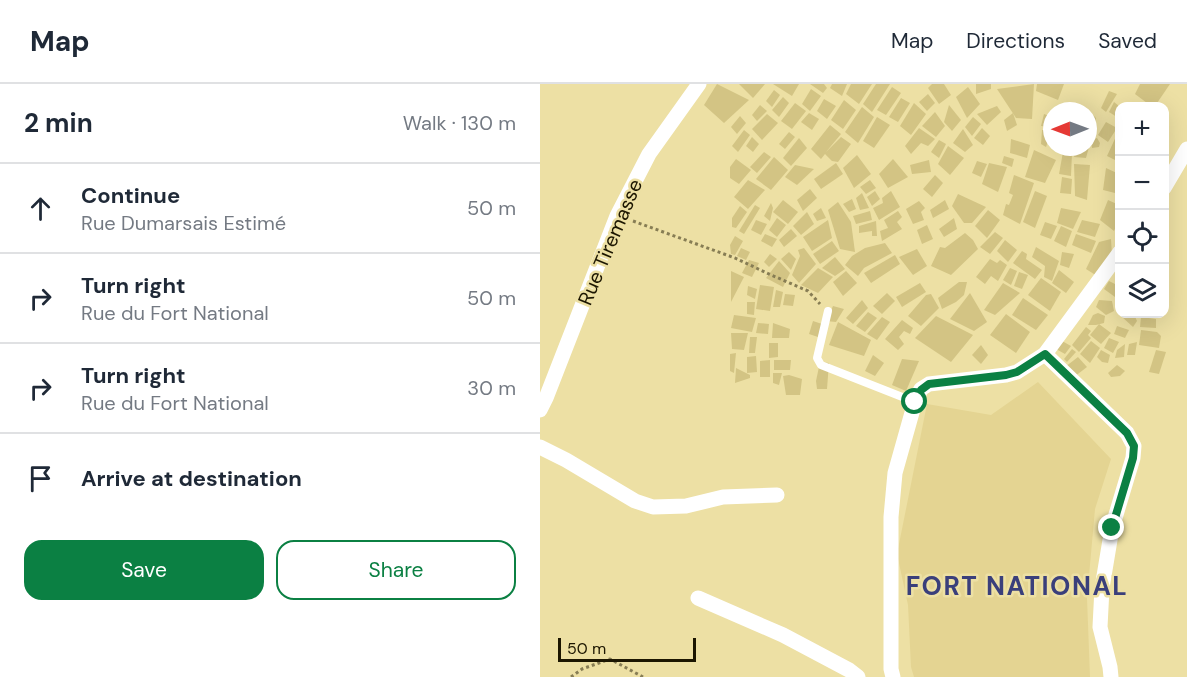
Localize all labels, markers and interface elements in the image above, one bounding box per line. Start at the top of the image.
text: Map [30,23,90,60]
text: Map [891,27,933,55]
text: Directions [966,27,1065,55]
text: Saved [1098,27,1157,55]
north arrow [1043,102,1097,156]
map controls [1115,102,1169,318]
button: + [1115,102,1169,156]
text: 2 min [24,106,93,140]
text: Walk · 130 m [403,110,516,136]
button: − [1115,156,1169,210]
street label: Rue Tiremasse [572,175,648,309]
text: Continue [81,181,180,210]
icon: ahead [24,192,57,225]
text: 50 m [467,195,516,221]
text: Rue Dumarsais Estimé [81,210,286,236]
button: locate [1115,210,1169,264]
button: layers [1115,264,1169,318]
text: Turn right [81,271,186,300]
icon: right [24,282,57,315]
text: 50 m [467,285,516,311]
text: Rue du Fort National [81,300,269,326]
text: Turn right [81,361,186,390]
icon: right [24,372,57,405]
text: 30 m [467,375,516,401]
route start [901,388,927,414]
text: Rue du Fort National [81,390,269,416]
icon: arrive [24,462,57,495]
text: Arrive at destination [81,464,302,493]
route end [1098,514,1124,540]
button: Save [24,540,264,600]
button: Share [276,540,516,600]
district label: FORT NATIONAL [906,569,1128,603]
scale bar [558,635,696,662]
text: 50 m [567,638,606,659]

